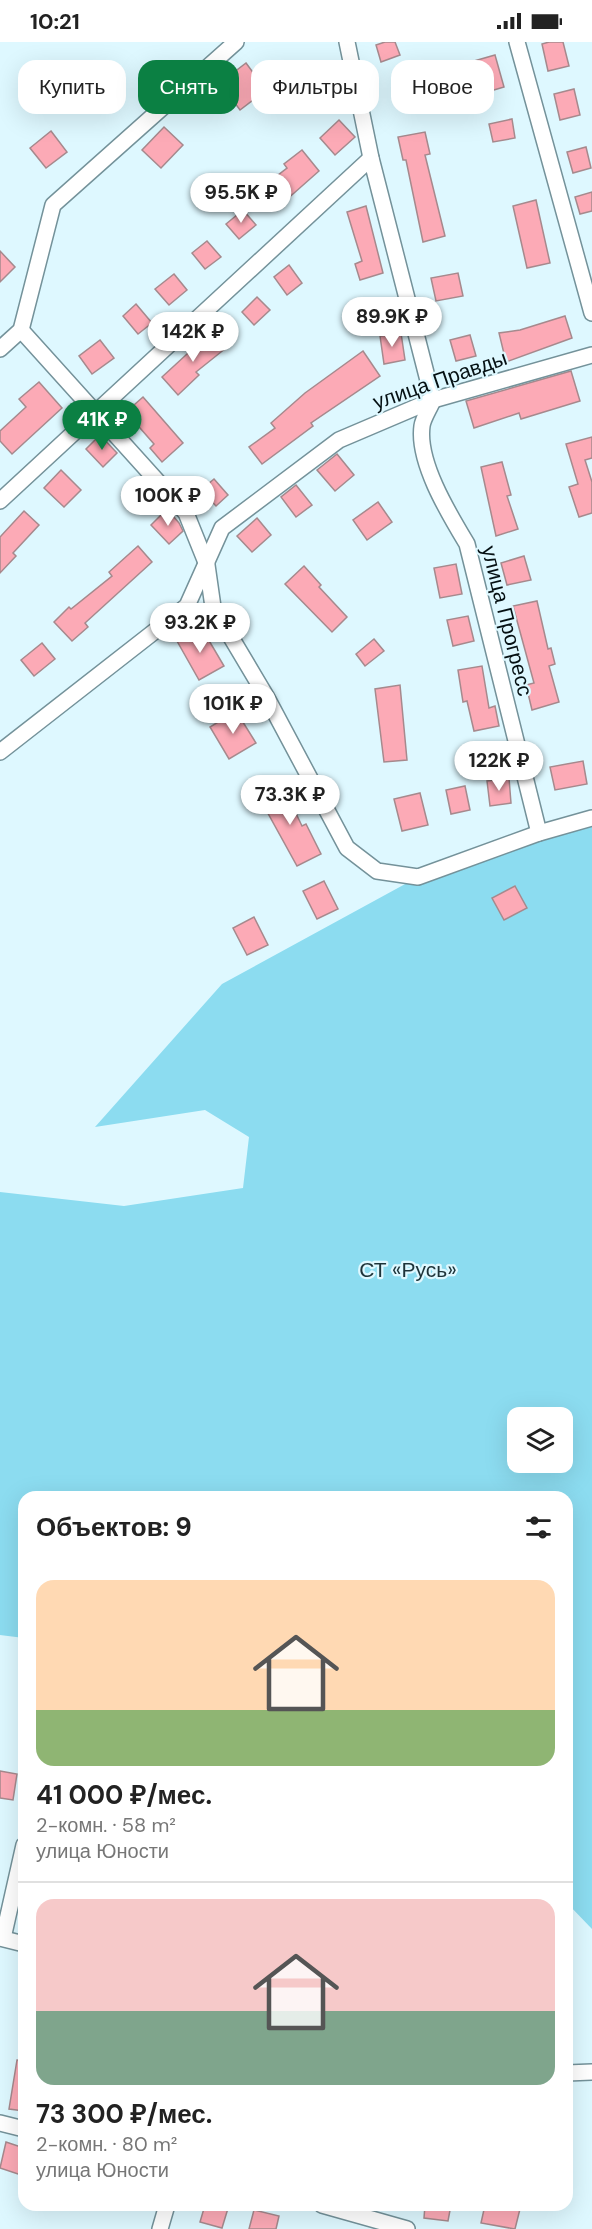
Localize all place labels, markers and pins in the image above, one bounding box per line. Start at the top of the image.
pin: 95.5K ₽ [186,173,296,224]
pin: 89.9K ₽ [337,297,447,348]
pin: 142K ₽ [144,312,242,363]
pin: 41K ₽ [60,400,144,451]
pin: 100K ₽ [119,476,217,527]
pin: 93.2K ₽ [145,603,255,654]
pin: 101K ₽ [184,684,282,735]
pin: 122K ₽ [450,741,548,792]
pin: 73.3K ₽ [235,775,345,826]

